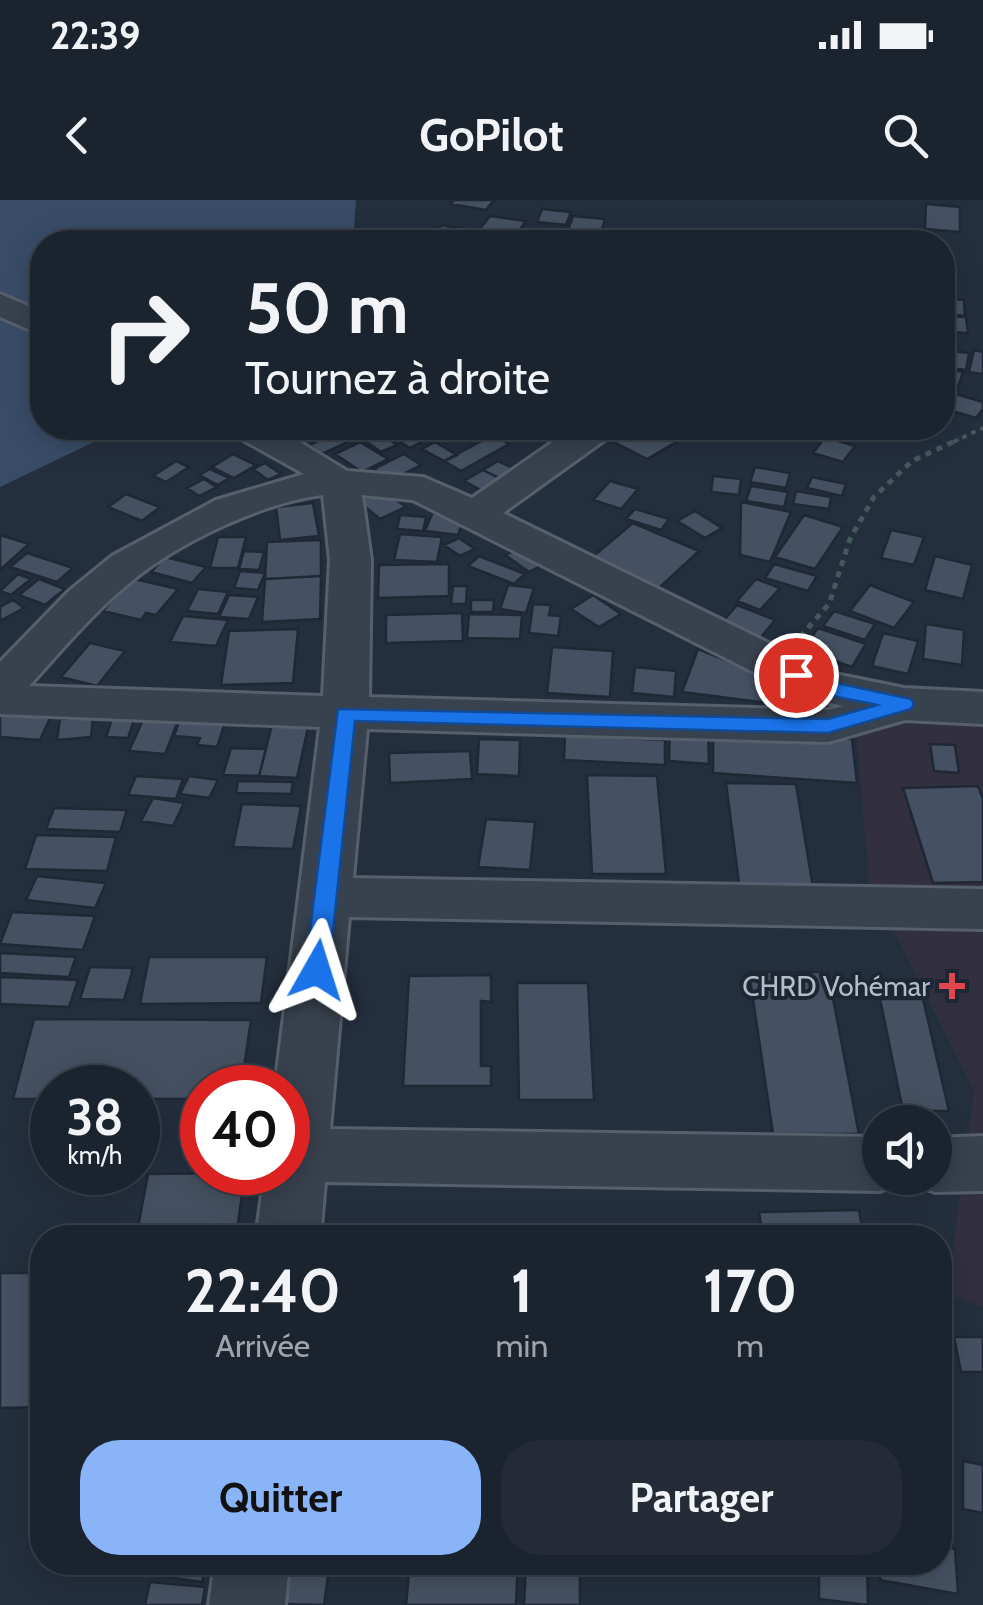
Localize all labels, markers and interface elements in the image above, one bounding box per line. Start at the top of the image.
text: 22:39 [50,12,140,59]
icon: back [50,108,105,163]
text: GoPilot [419,108,564,162]
icon: search [878,108,933,163]
text: 50 m [245,265,409,351]
icon: right [80,270,210,400]
text: Tournez à droite [245,351,550,405]
pin [754,633,839,718]
icon: arrive [769,648,824,703]
position arrow [265,918,369,1022]
place label: CHRD Vohémar [742,969,930,1003]
marker: CHRD Vohémar [939,973,965,999]
speed limit sign: 40 [180,1065,310,1195]
text: 38 [66,1087,124,1148]
map controls [862,1105,952,1195]
button: sound [862,1105,952,1195]
text: km/h [68,1140,122,1170]
text: 22:40 [185,1254,341,1327]
text: 1 [511,1254,533,1327]
text: 170 [703,1254,797,1327]
text: Arrivée [215,1326,310,1365]
text: min [496,1326,548,1365]
text: m [736,1326,764,1365]
button: Quitter [80,1440,481,1555]
button: Partager [501,1440,902,1555]

